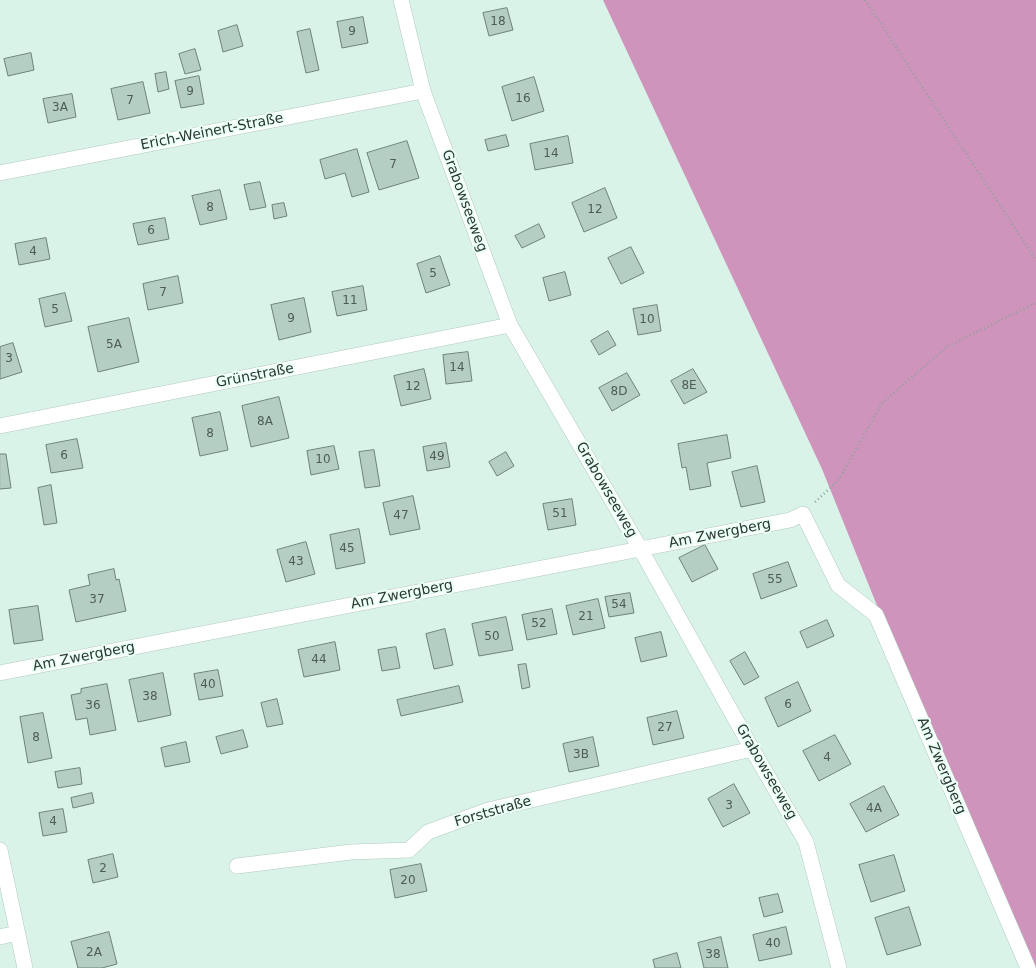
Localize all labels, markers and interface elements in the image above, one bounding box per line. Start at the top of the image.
house number: 18 [490,15,506,29]
house number: 9 [348,25,356,39]
house number: 9 [186,85,194,99]
house number: 16 [515,92,531,106]
house number: 7 [126,94,134,108]
house number: 3A [52,101,68,115]
street label: Erich-Weinert-Straße [139,110,285,154]
house number: 14 [543,147,559,161]
street label: Grabowseeweg [438,148,490,254]
house number: 7 [389,158,397,172]
house number: 8 [206,201,214,215]
house number: 12 [587,203,603,217]
house number: 6 [147,224,155,238]
house number: 4 [29,245,37,259]
house number: 5 [429,267,437,281]
house number: 7 [159,286,167,300]
house number: 11 [342,294,358,308]
house number: 5 [51,303,59,317]
house number: 9 [287,312,295,326]
house number: 10 [639,313,655,327]
house number: 5A [106,338,122,352]
house number: 3 [5,352,13,366]
street label: Grünstraße [215,360,295,392]
house number: 14 [449,361,465,375]
house number: 8E [681,379,697,393]
house number: 12 [405,380,421,394]
house number: 8D [611,385,627,399]
house number: 8A [257,415,273,429]
house number: 8 [206,427,214,441]
street label: Grabowseeweg [572,439,640,541]
house number: 6 [60,449,68,463]
house number: 49 [429,450,445,464]
house number: 10 [315,453,331,467]
house number: 51 [552,507,568,521]
house number: 47 [393,509,409,523]
street label: Am Zwergberg [668,516,772,552]
house number: 45 [339,542,355,556]
house number: 43 [288,555,304,569]
house number: 55 [767,573,783,587]
street label: Am Zwergberg [350,577,454,613]
house number: 37 [89,593,105,607]
house number: 54 [611,598,627,612]
house number: 21 [578,610,594,624]
house number: 52 [531,617,547,631]
house number: 50 [484,630,500,644]
street label: Am Zwergberg [32,639,136,675]
house number: 44 [311,653,327,667]
house number: 40 [200,678,216,692]
house number: 38 [142,690,158,704]
house number: 6 [784,698,792,712]
house number: 36 [85,699,101,713]
street label: Am Zwergberg [913,715,969,817]
house number: 27 [657,721,673,735]
street label: Grabowseeweg [732,721,800,823]
house number: 8 [32,731,40,745]
house number: 3B [573,748,589,762]
house number: 4 [823,751,831,765]
street label: Forststraße [453,793,533,831]
house number: 3 [725,799,733,813]
house number: 4A [866,802,882,816]
house number: 4 [49,815,57,829]
house number: 2 [99,862,107,876]
house number: 20 [400,874,416,888]
house number: 40 [765,937,781,951]
house number: 2A [86,946,102,960]
house number: 38 [705,948,721,962]

